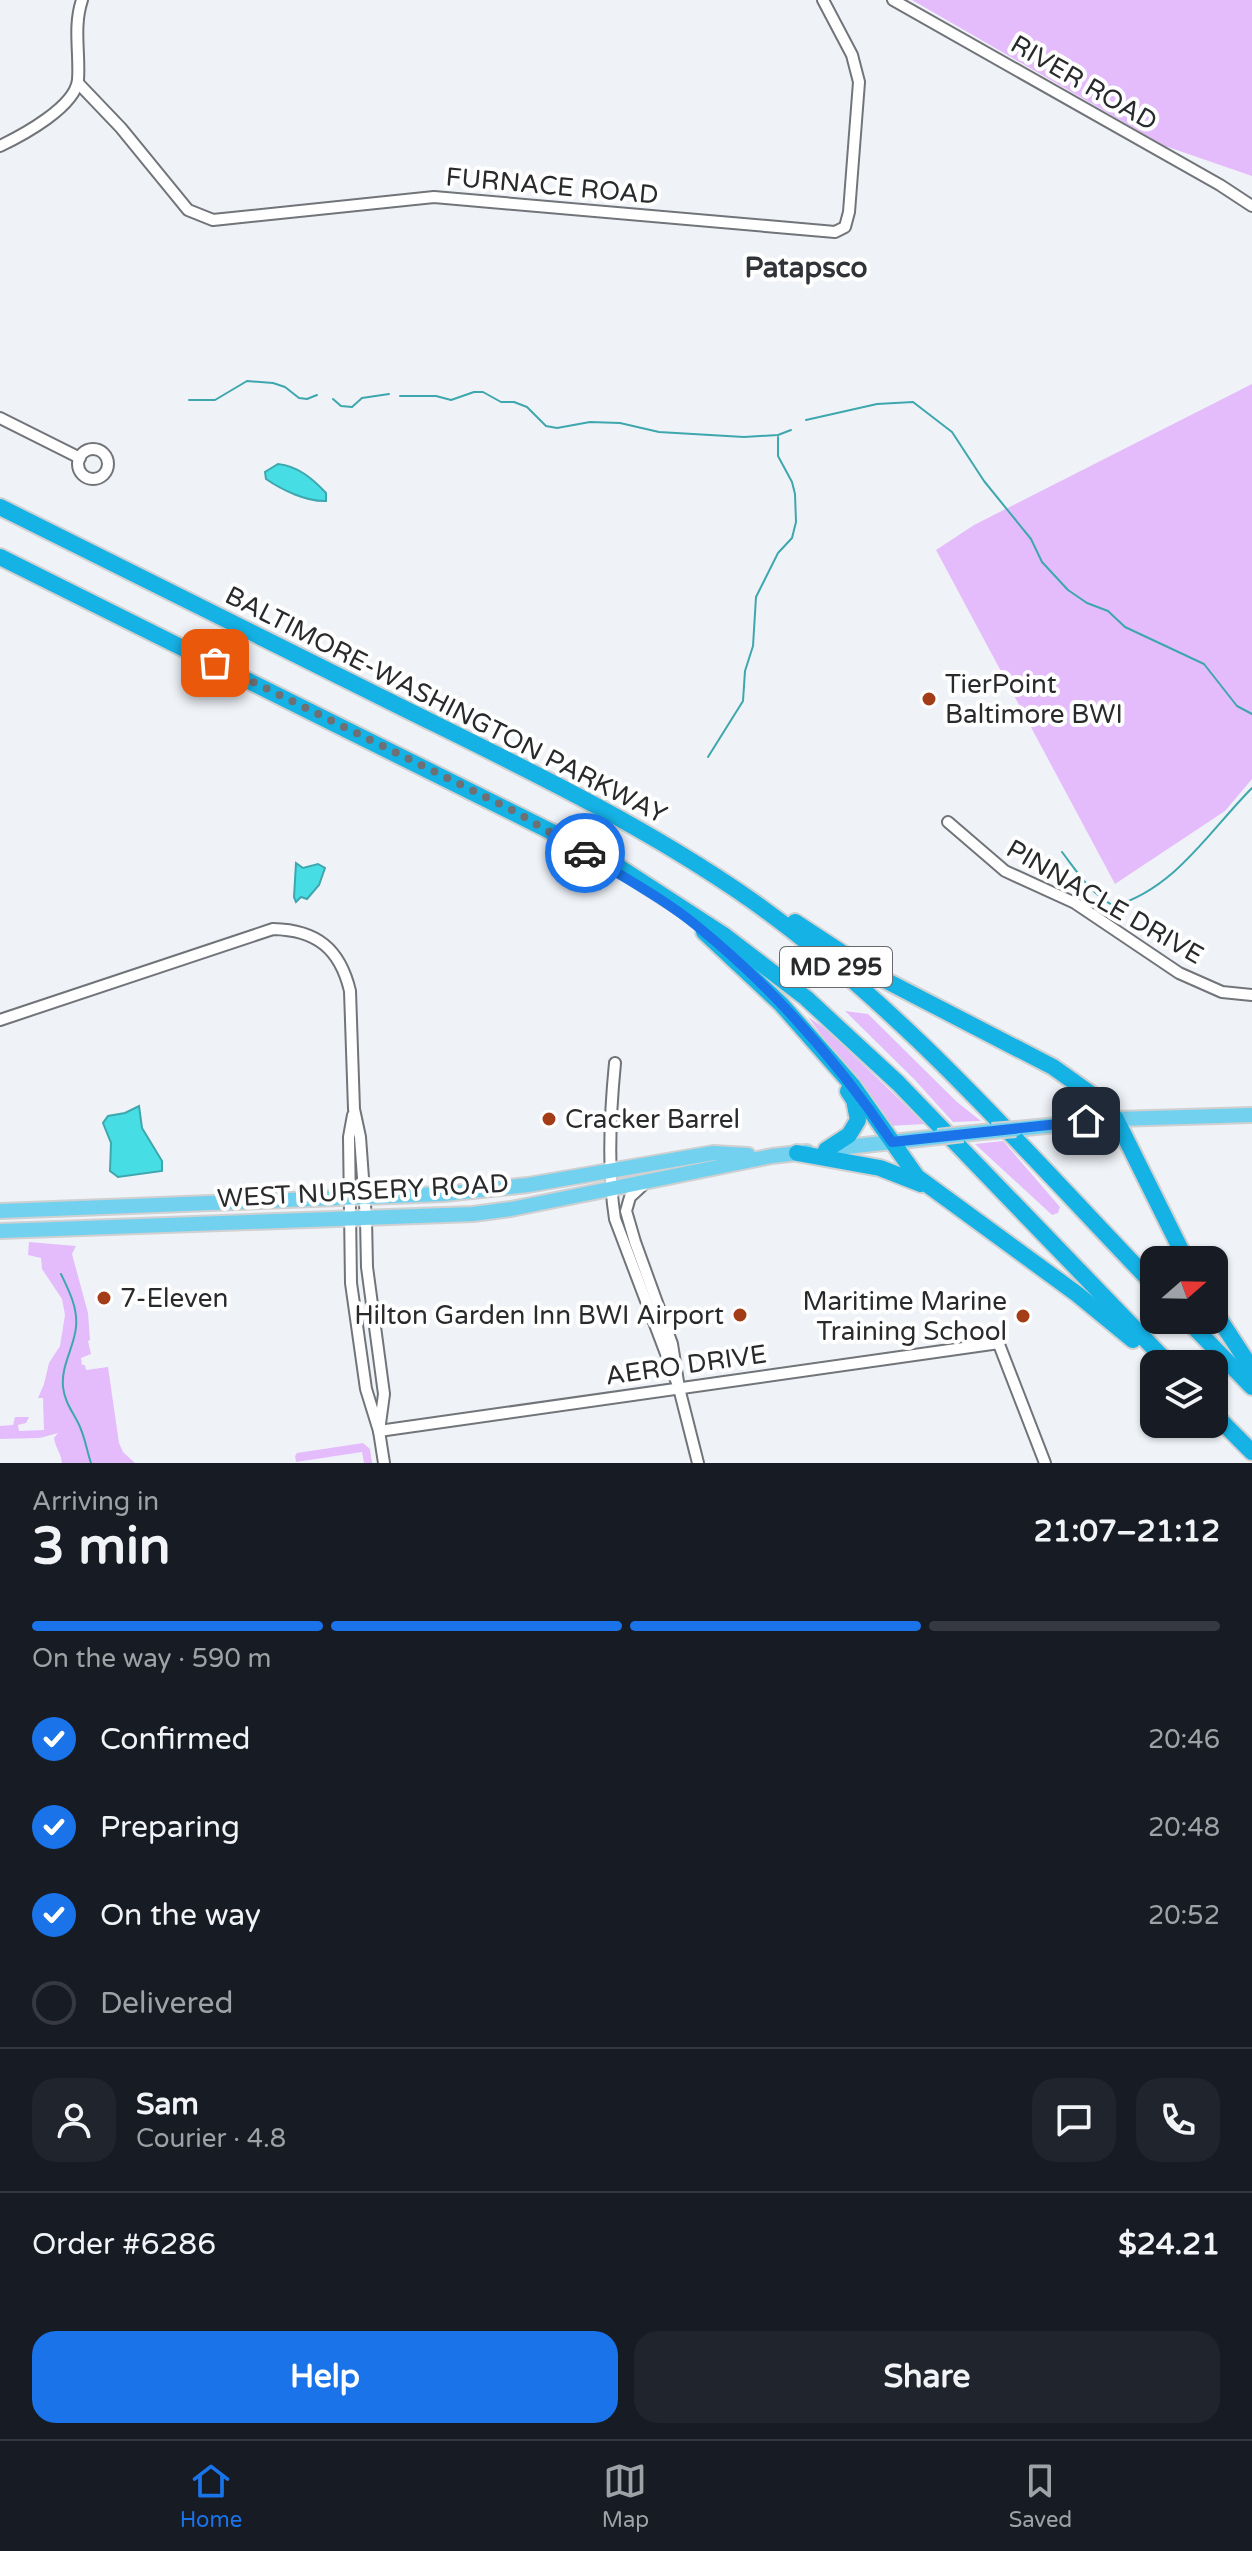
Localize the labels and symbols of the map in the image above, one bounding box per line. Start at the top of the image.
street label: RIVER ROAD [1005,29,1163,137]
street label: FURNACE ROAD [444,161,660,211]
district label: Patapsco [745,251,867,285]
street label: BALTIMORE-WASHINGTON PARKWAY [220,580,672,830]
pin [181,629,249,697]
place label: TierPoint Baltimore BWI [945,669,1123,730]
marker: TierPoint Baltimore BWI [920,690,938,708]
courier [545,813,625,893]
street label: PINNACLE DRIVE [1001,833,1209,971]
road number: MD 295 [780,947,892,987]
pin [1052,1087,1120,1155]
place label: Cracker Barrel [565,1104,740,1135]
marker: Cracker Barrel [540,1110,558,1128]
street label: WEST NURSERY ROAD [216,1168,510,1214]
north arrow [1140,1246,1228,1334]
place label: 7-Eleven [120,1283,228,1314]
place label: Maritime Marine Training School [802,1286,1007,1347]
marker: 7-Eleven [95,1289,113,1307]
place label: Hilton Garden Inn BWI Airport [354,1300,724,1331]
marker: Hilton Garden Inn BWI Airport [731,1306,749,1324]
marker: Maritime Marine Training School [1014,1307,1032,1325]
street label: AERO DRIVE [603,1338,769,1392]

